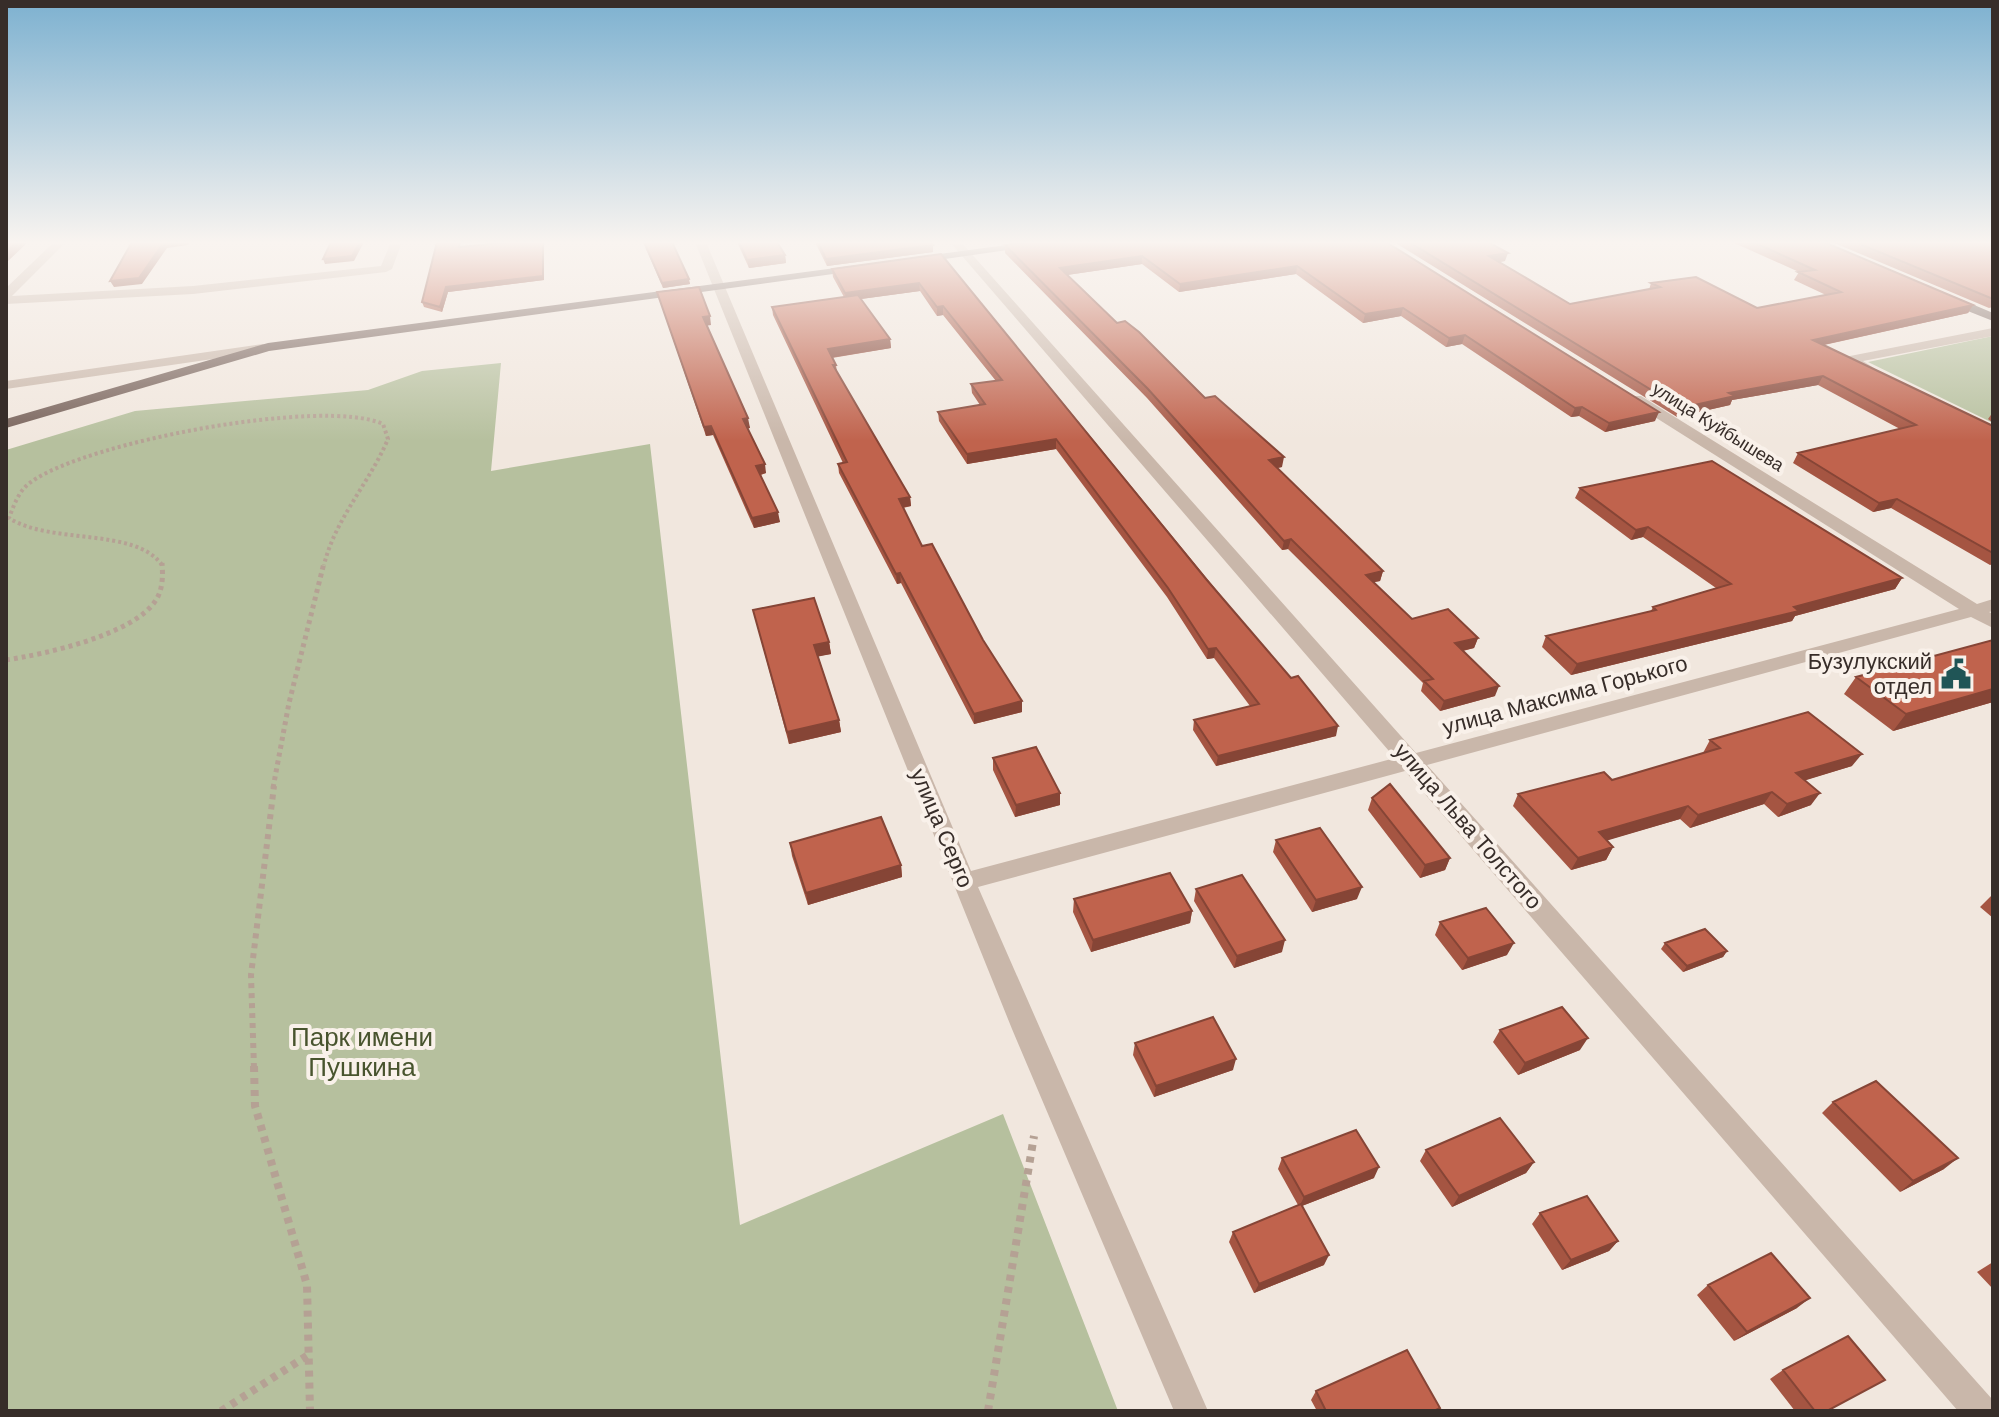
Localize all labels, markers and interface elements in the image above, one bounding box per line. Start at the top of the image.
street label: улица Куйбышева [1649,378,1788,476]
place label: Бузулукский отдел [1808,649,1932,699]
street label: улица Максима Горького [1440,650,1690,740]
public building icon: Бузулукский отдел [1939,657,1973,691]
street label: улица Льва Толстого [1389,738,1547,914]
street label: улица Серго [906,765,978,891]
park label: Парк имени Пушкина [291,1022,433,1082]

